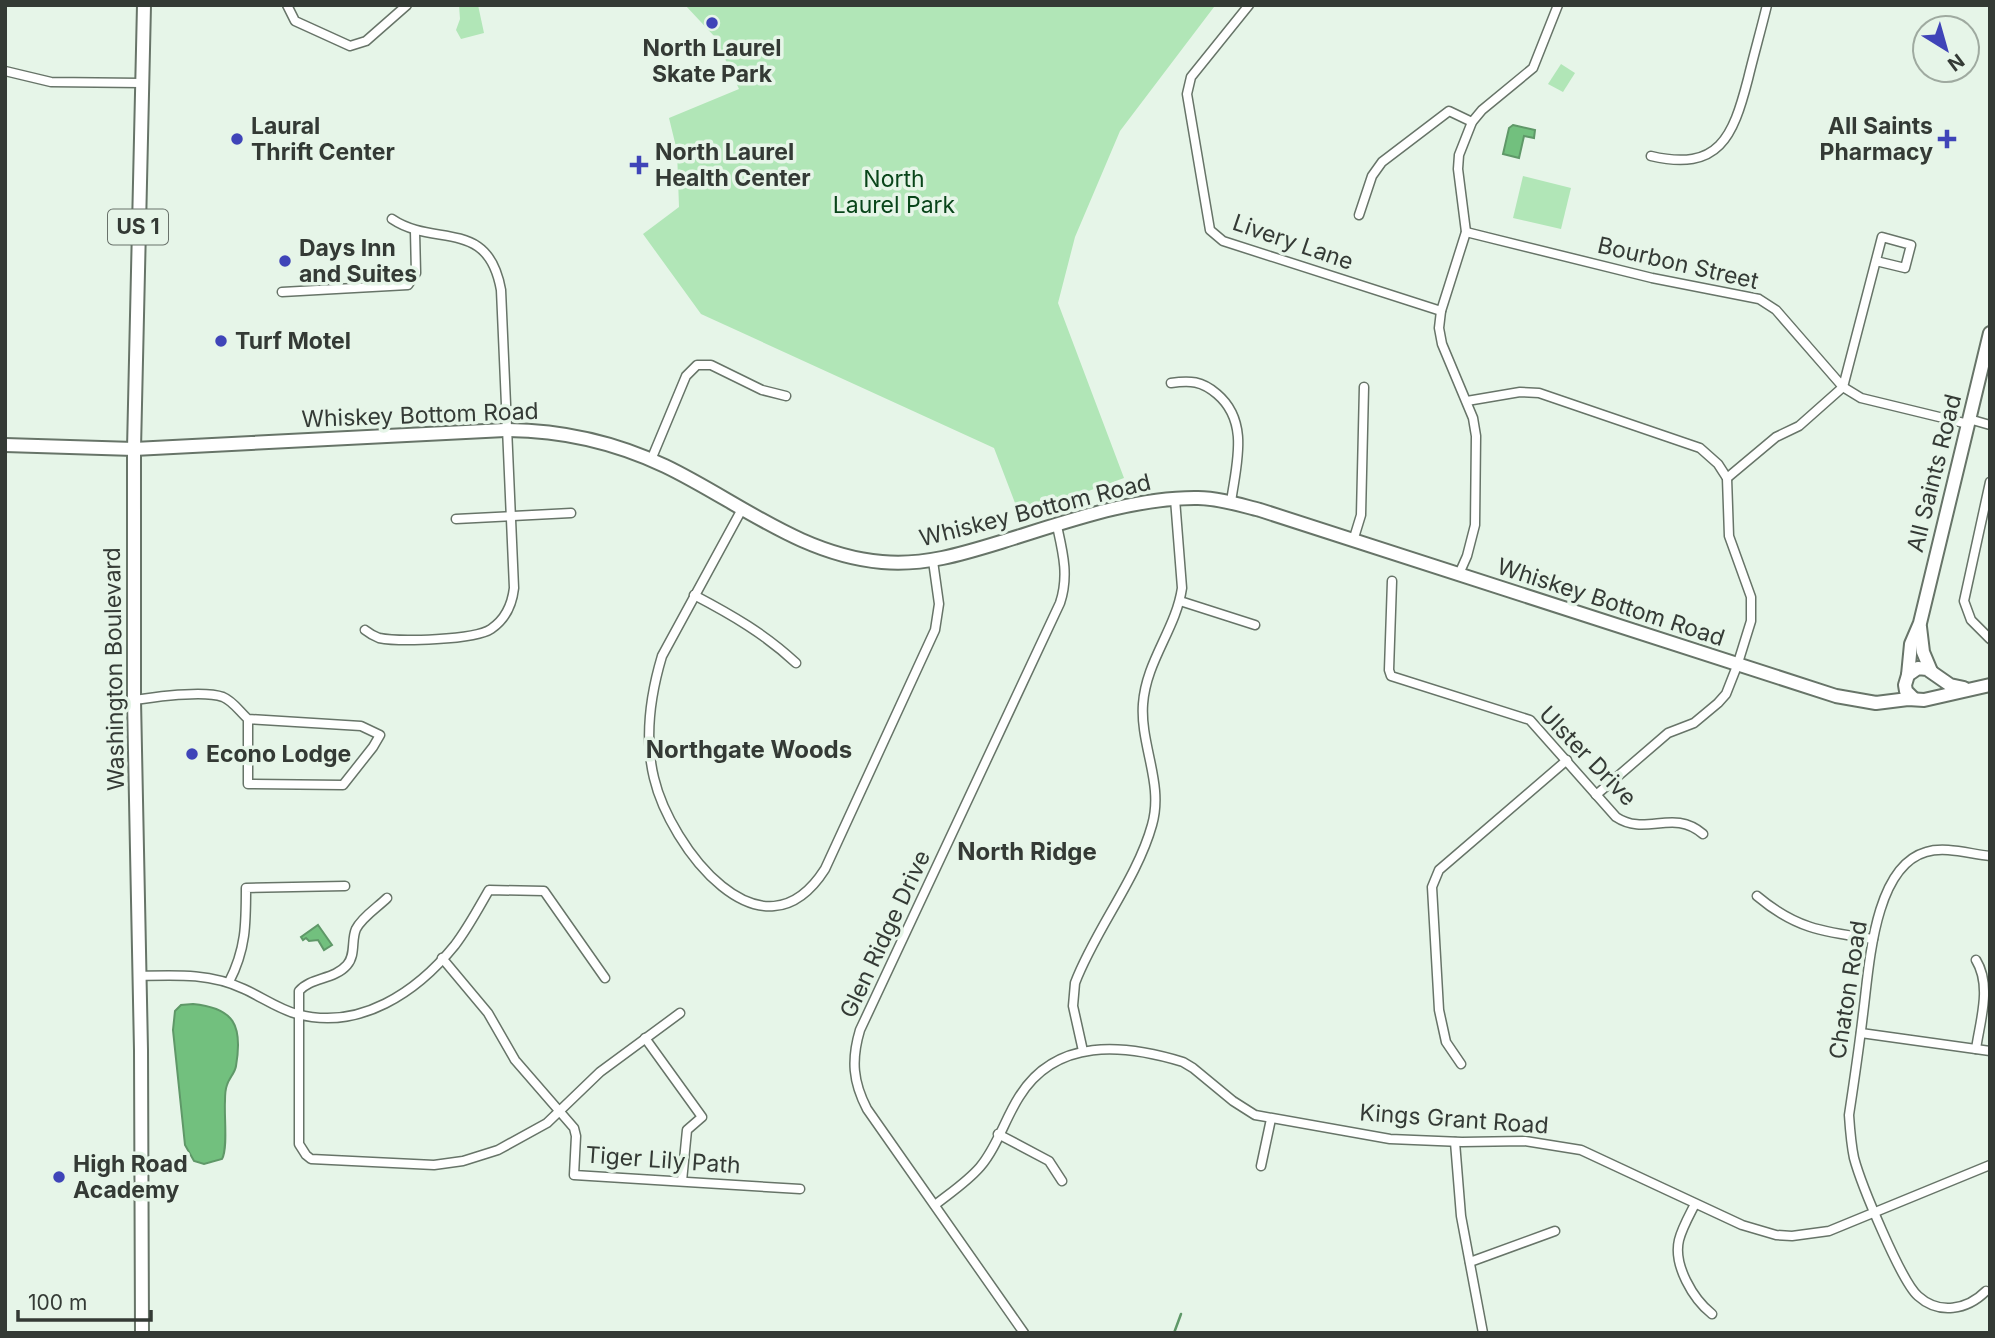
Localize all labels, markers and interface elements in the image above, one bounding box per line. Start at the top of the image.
north arrow [1911,14,1981,84]
marker: North Laurel Skate Park [704,15,720,31]
place label: North Laurel Skate Park [642,34,782,88]
text: N [1943,49,1969,76]
place label: Laural Thrift Center [251,112,395,166]
place label: All Saints Pharmacy [1820,112,1933,166]
marker: Laural Thrift Center [229,131,245,147]
marker: All Saints Pharmacy [1939,131,1955,147]
place label: North Laurel Health Center [655,138,811,192]
marker: North Laurel Health Center [629,155,649,175]
park label: North Laurel Park [833,165,956,219]
street label: Livery Lane [1229,208,1357,276]
road number: US 1 [108,210,168,244]
street label: Bourbon Street [1595,231,1762,295]
place label: Days Inn and Suites [299,234,417,288]
marker: Days Inn and Suites [277,253,293,269]
place label: Turf Motel [235,327,351,355]
marker: Turf Motel [213,333,229,349]
street label: All Saints Road [1901,391,1967,555]
street label: Whiskey Bottom Road [301,397,539,433]
street label: Whiskey Bottom Road [916,468,1154,552]
street label: Washington Boulevard [98,547,130,791]
street label: Whiskey Bottom Road [1494,552,1728,652]
street label: Ulster Drive [1534,700,1642,812]
district label: Northgate Woods [646,735,852,764]
place label: Econo Lodge [206,740,351,768]
marker: Econo Lodge [184,746,200,762]
district label: North Ridge [957,837,1097,866]
street label: Glen Ridge Drive [834,846,936,1022]
street label: Chaton Road [1823,919,1873,1061]
street label: Kings Grant Road [1359,1098,1549,1140]
street label: Tiger Lily Path [584,1141,742,1179]
place label: High Road Academy [73,1150,188,1204]
marker: High Road Academy [51,1169,67,1185]
scale bar [18,1278,150,1322]
text: 100 m [28,1290,87,1315]

